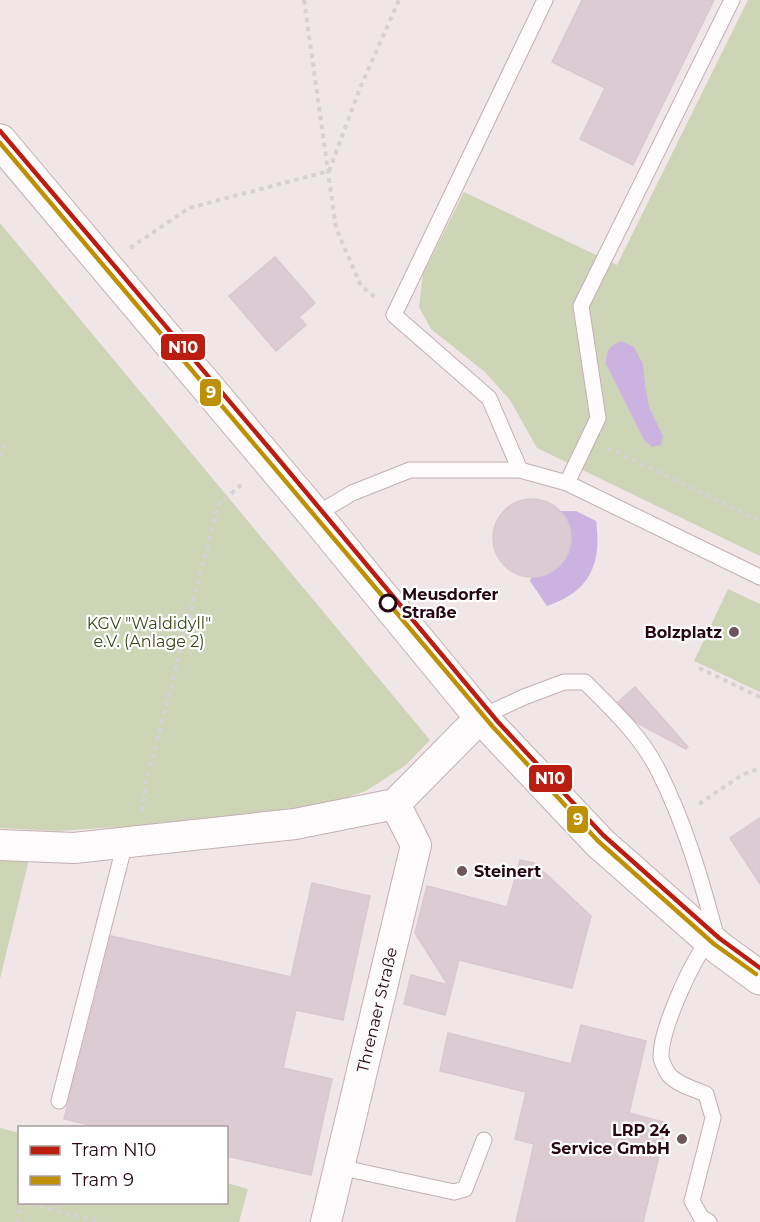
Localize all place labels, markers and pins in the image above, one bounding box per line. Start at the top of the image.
place label: Meusdorfer Straße [402,585,498,622]
marker: Meusdorfer Straße [379,594,397,612]
place label: Bolzplatz [644,623,722,642]
marker: Bolzplatz [727,625,741,639]
place label: Steinert [474,862,541,881]
marker: Steinert [455,864,469,878]
place label: LRP 24 Service GmbH [551,1121,670,1158]
marker: LRP 24 Service GmbH [675,1132,689,1146]

